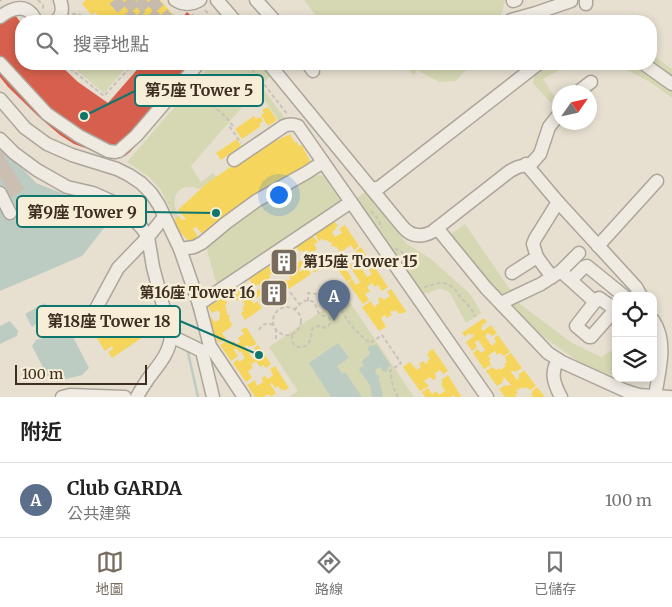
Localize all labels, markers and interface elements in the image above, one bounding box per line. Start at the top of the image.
search box [15,15,657,70]
icon: search [33,29,61,57]
text: 搜尋地點 [73,32,149,56]
callout: 第5座 Tower 5 [135,75,263,106]
text: 第5座 Tower 5 [145,80,253,100]
north arrow [552,85,597,130]
your location [266,182,292,208]
callout: 第9座 Tower 9 [17,196,146,227]
text: 第9座 Tower 9 [27,202,137,222]
building icon: 第15座 Tower 15 [269,247,299,277]
place label: 第15座 Tower 15 [303,252,418,271]
building icon: 第16座 Tower 16 [259,278,289,308]
pin: A [318,280,350,321]
place label: 第16座 Tower 16 [140,283,255,302]
map controls [612,292,657,382]
button: locate [612,292,657,337]
callout: 第18座 Tower 18 [37,306,180,337]
text: 第18座 Tower 18 [47,311,171,331]
button: layers [612,337,657,382]
scale bar [15,362,148,385]
text: 100 m [22,365,63,383]
text: 附近 [20,418,62,445]
text: Club GARDA [67,476,182,500]
text: A [30,490,42,510]
text: 100 m [605,490,652,510]
text: 公共建築 [67,503,131,523]
tab: 地圖 [96,548,124,598]
tab: 路線 [315,548,343,598]
tab: 已儲存 [534,548,576,598]

